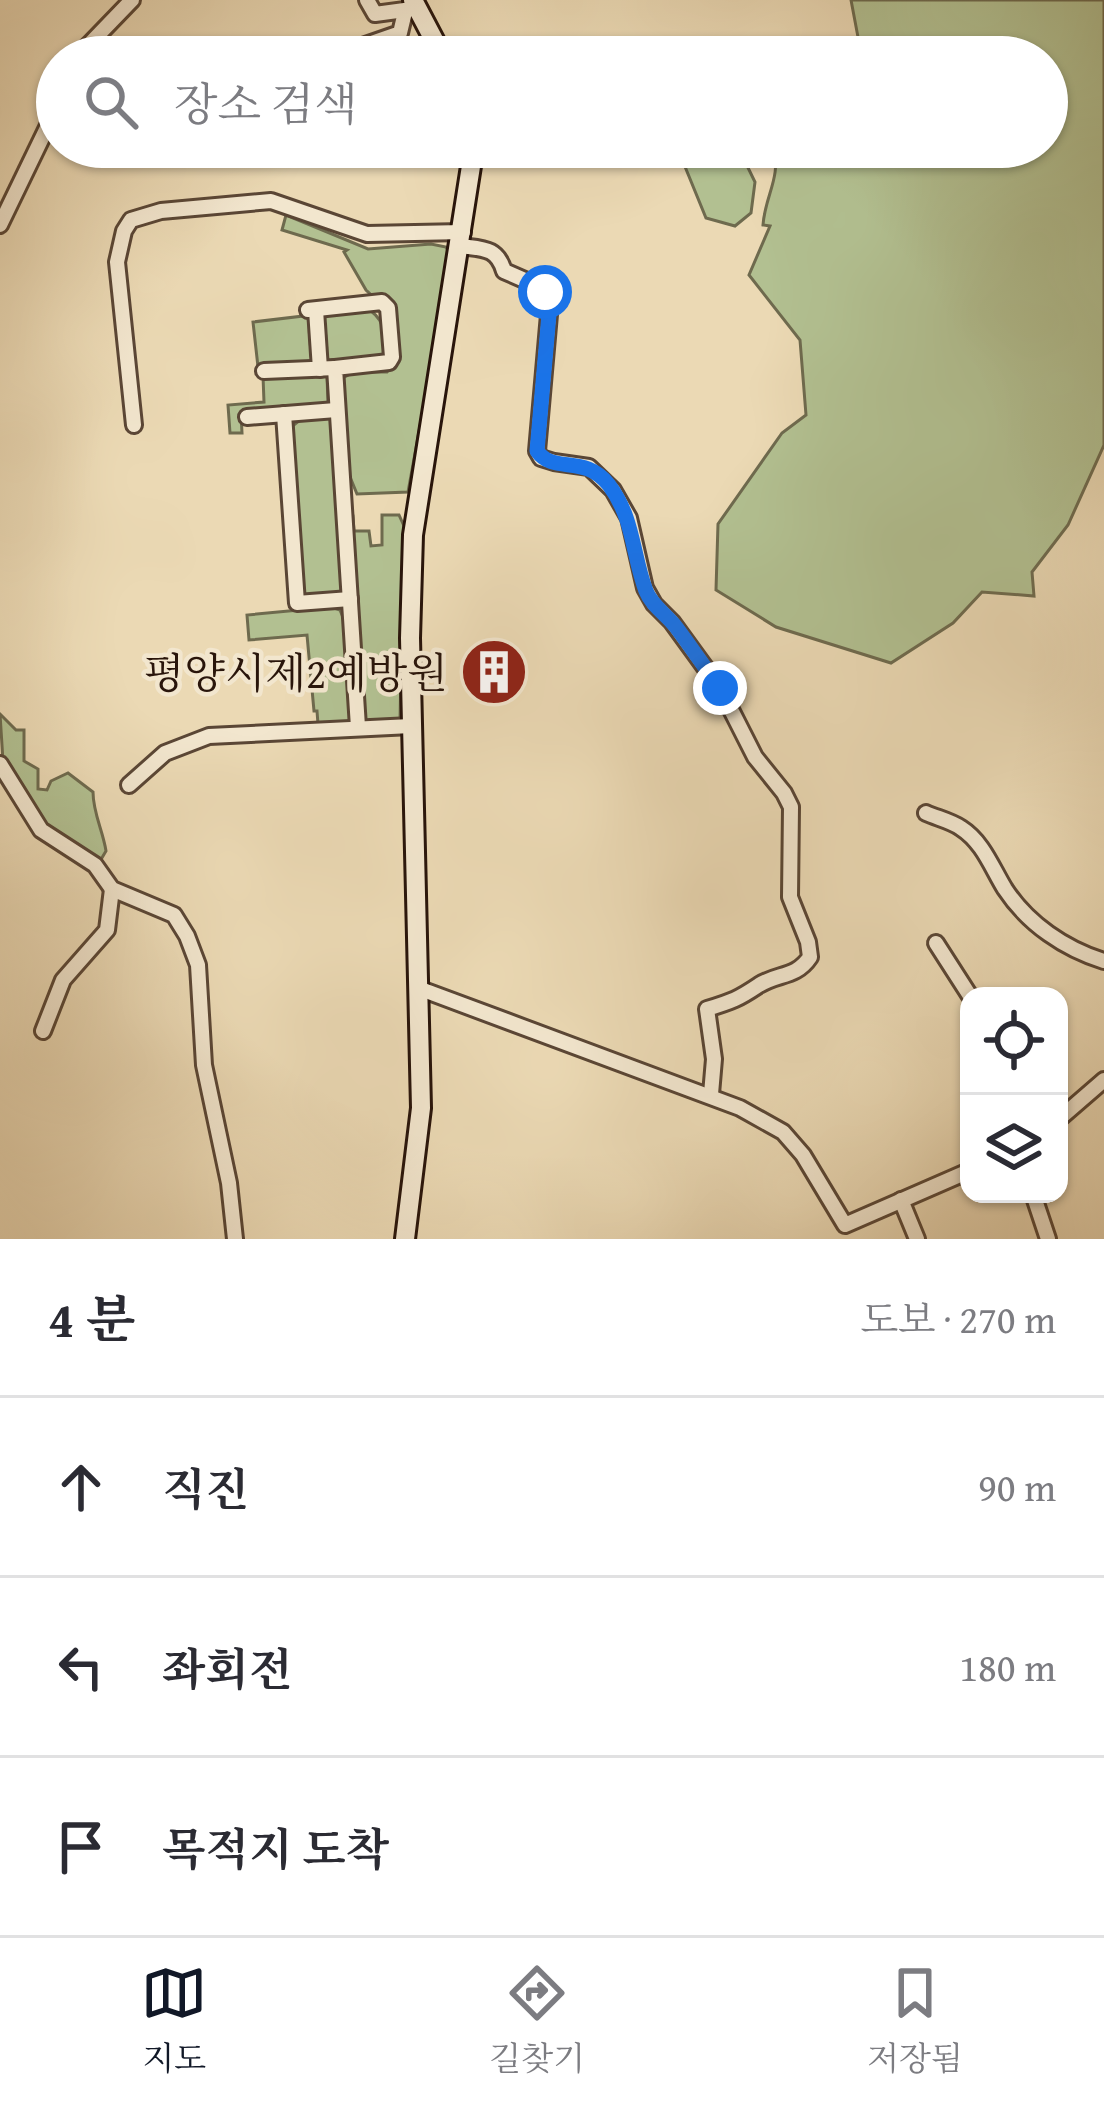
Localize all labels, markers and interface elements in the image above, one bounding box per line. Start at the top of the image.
search box [36,36,1068,168]
icon: search [78,69,144,135]
text: 장소 검색 [174,71,358,136]
route start [518,265,572,319]
building icon: 평양시제2예방원 [459,637,529,707]
place label: 평양시제2예방원 [144,642,448,703]
route end [693,661,747,715]
map controls [960,987,1068,1203]
button: locate [960,987,1068,1095]
button: layers [960,1095,1068,1203]
text: 4 분 [48,1281,135,1356]
text: 도보 · 270 m [860,1290,1056,1347]
icon: ahead [48,1454,114,1520]
text: 직진 [162,1456,249,1521]
text: 90 m [978,1458,1056,1515]
icon: left [48,1634,114,1700]
text: 좌회전 [162,1636,292,1701]
text: 180 m [959,1638,1056,1695]
icon: arrive [48,1814,114,1880]
text: 목적지 도착 [162,1816,389,1881]
tab: 지도 [141,1960,207,2082]
tab: 길찾기 [489,1960,585,2082]
tab: 저장됨 [867,1960,963,2082]

